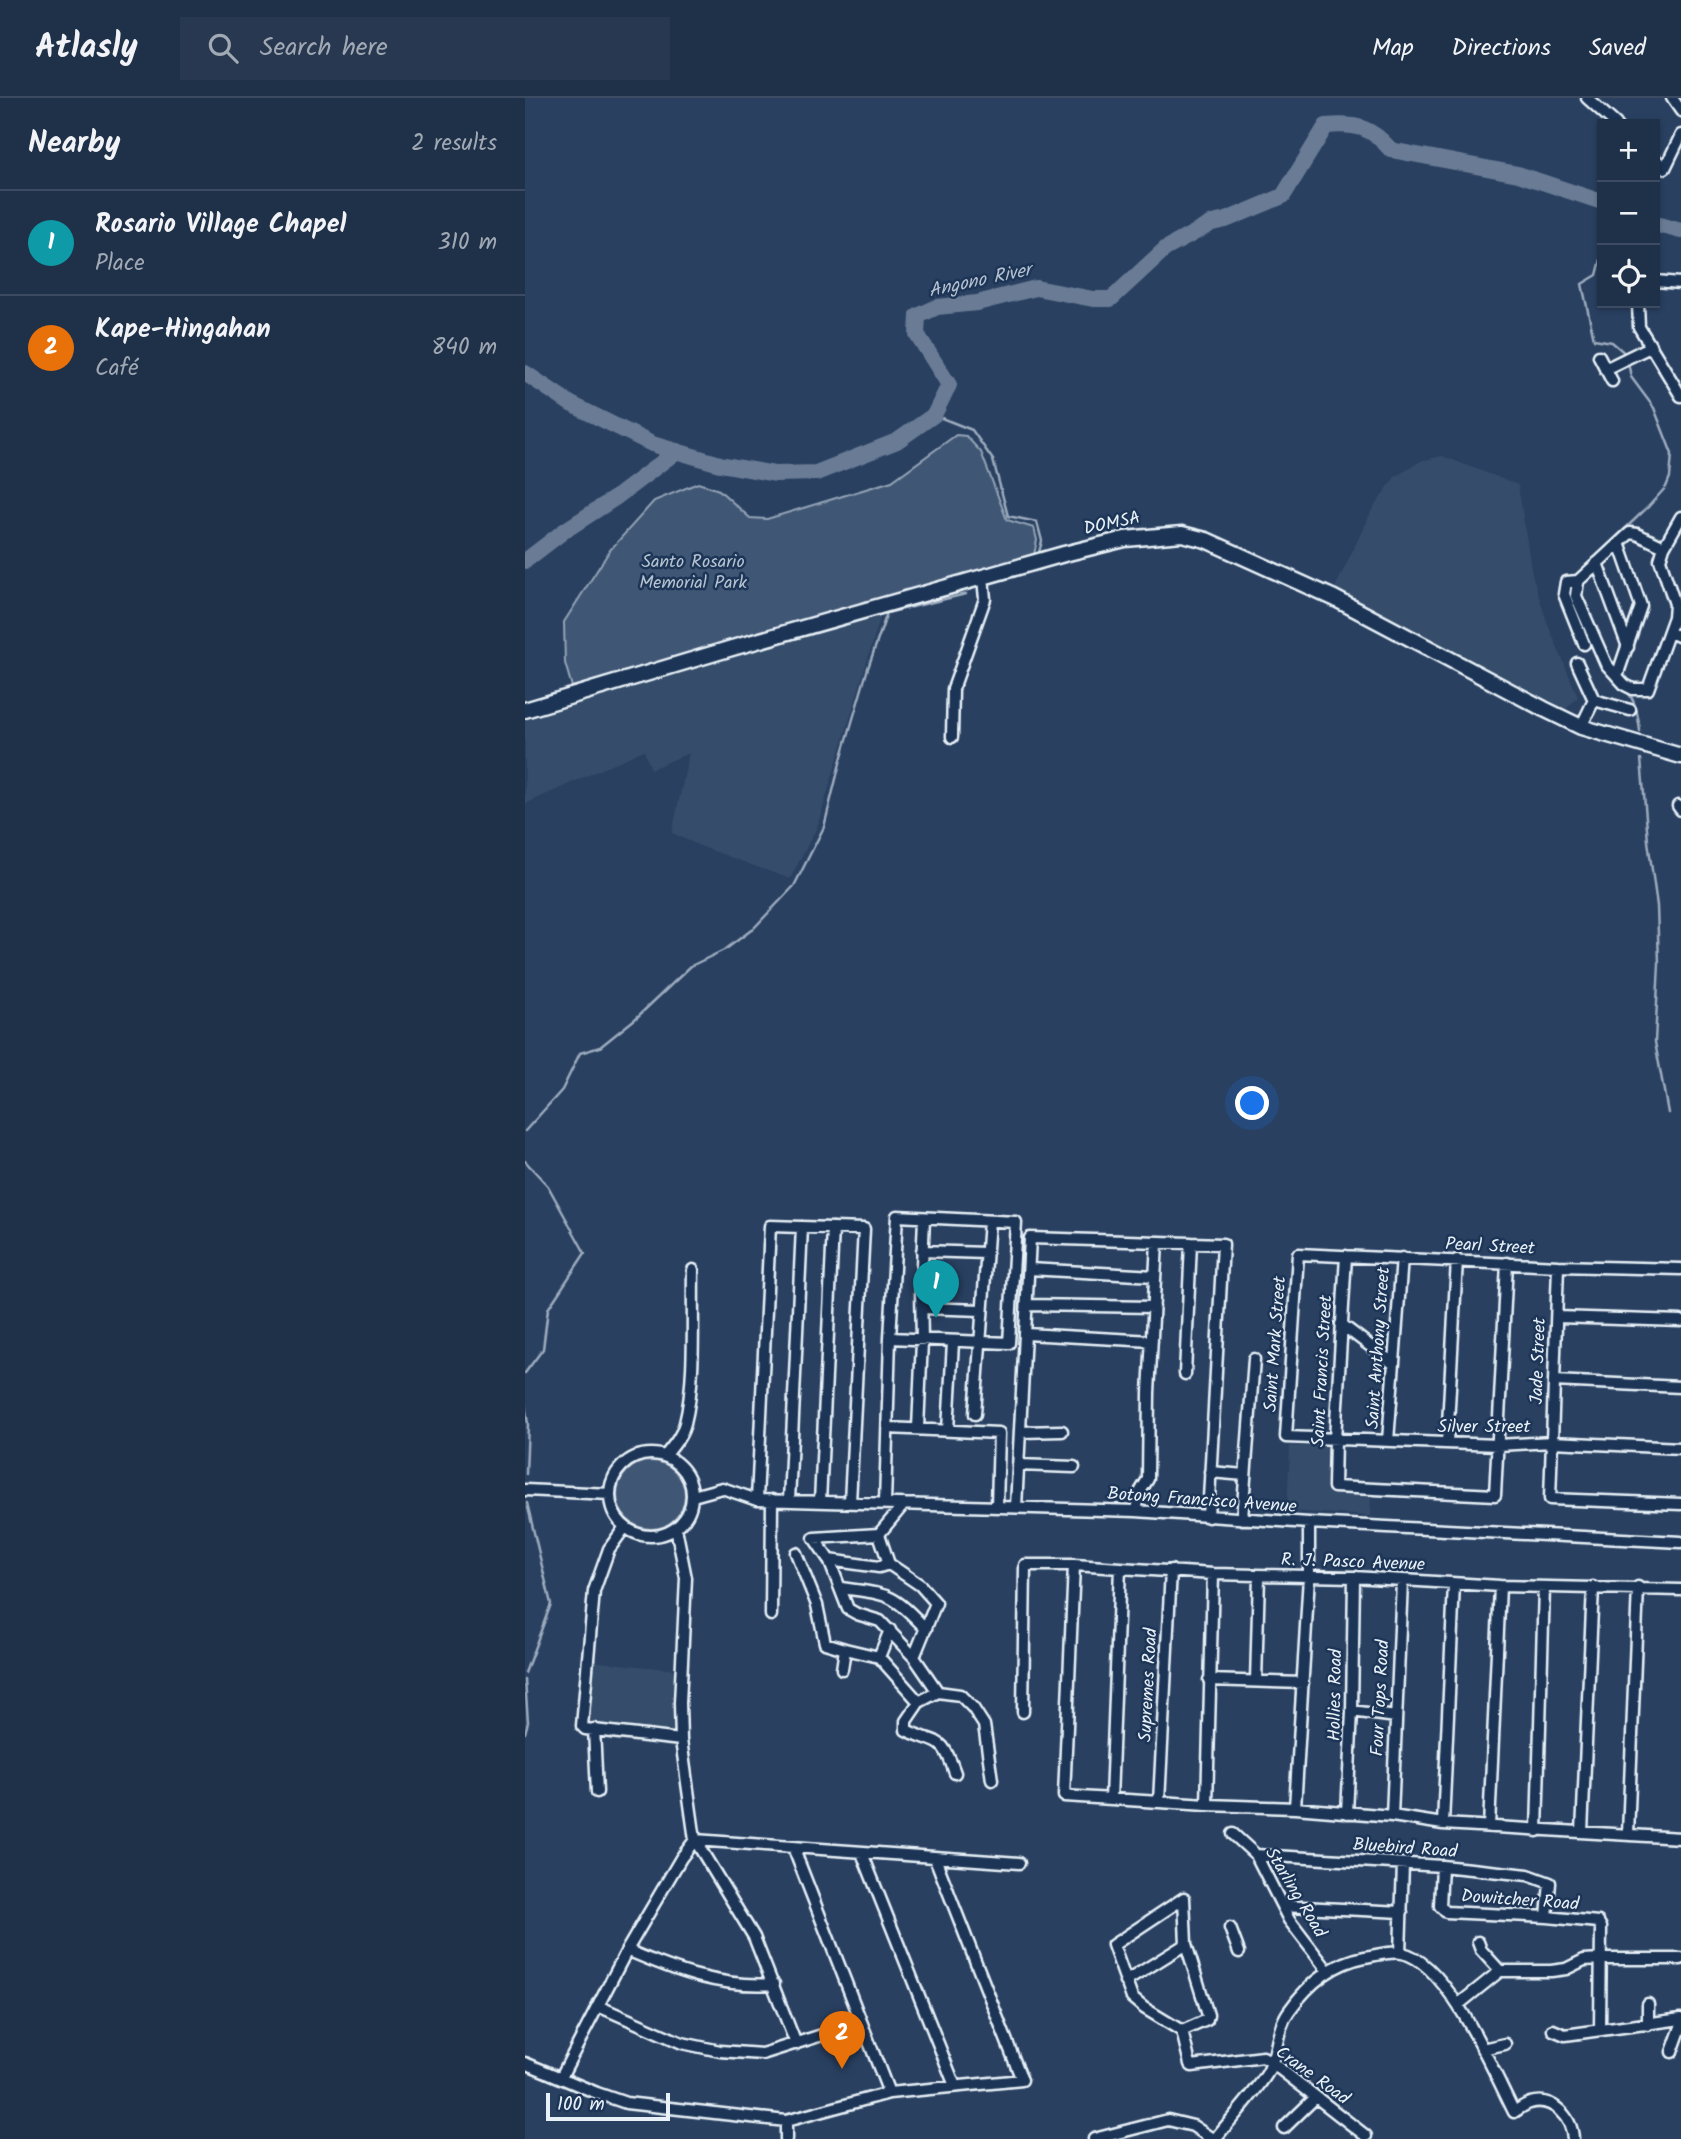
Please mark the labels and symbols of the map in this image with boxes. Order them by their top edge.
water label: Angono River [926,255,1038,306]
street label: DOMSA [1081,504,1143,544]
park label: Santo Rosario Memorial Park [639,548,747,598]
your location [1235,1086,1269,1120]
street label: Pearl Street [1445,1230,1536,1264]
pin: 1 [913,1260,959,1318]
street label: Saint Anthony Street [1359,1265,1399,1430]
street label: Saint Mark Street [1257,1274,1295,1413]
street label: Saint Francis Street [1305,1293,1342,1448]
street label: Jade Street [1523,1316,1555,1405]
street label: Silver Street [1438,1413,1531,1442]
street label: Botong Francisco Avenue [1106,1480,1298,1522]
street label: R. J. Pasco Avenue [1280,1546,1426,1580]
street label: Supremes Road [1132,1626,1167,1743]
street label: Four Tops Road [1363,1638,1399,1757]
street label: Hollies Road [1321,1648,1351,1741]
street label: Bluebird Road [1352,1831,1459,1867]
street label: Starling Road [1257,1842,1334,1945]
street label: Dowitcher Road [1460,1882,1581,1920]
pin: 2 [819,2011,865,2069]
street label: Crane Road [1269,2039,1356,2114]
scale bar [546,2090,670,2122]

